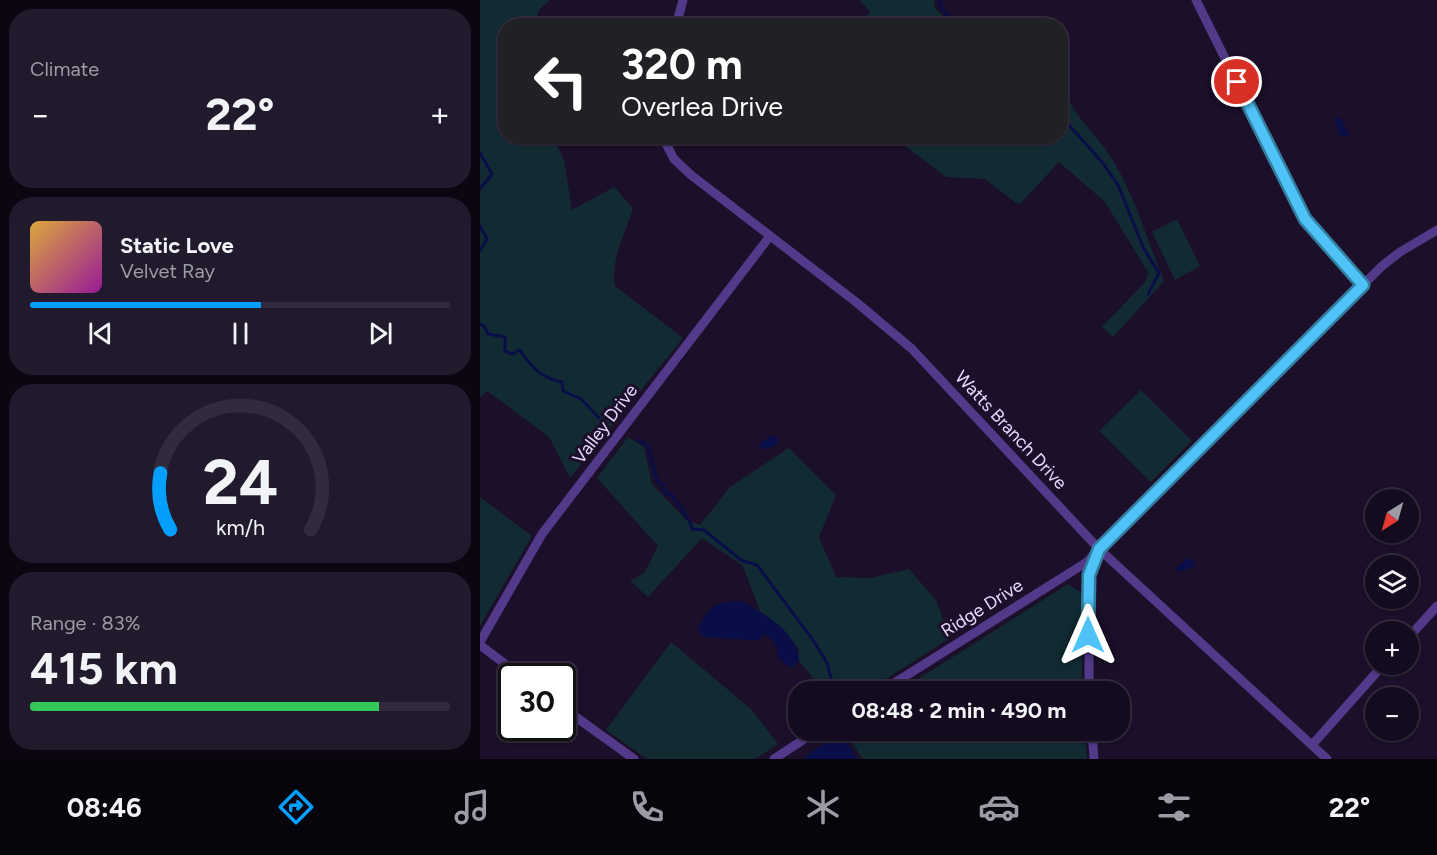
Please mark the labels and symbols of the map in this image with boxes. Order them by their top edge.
pin [1211,56,1262,107]
street label: Watts Branch Drive [950,366,1072,494]
street label: Valley Drive [568,380,642,468]
north arrow [1365,489,1419,543]
street label: Ridge Drive [937,574,1027,642]
position arrow [1056,603,1120,667]
speed limit sign: 30 [498,663,576,741]

